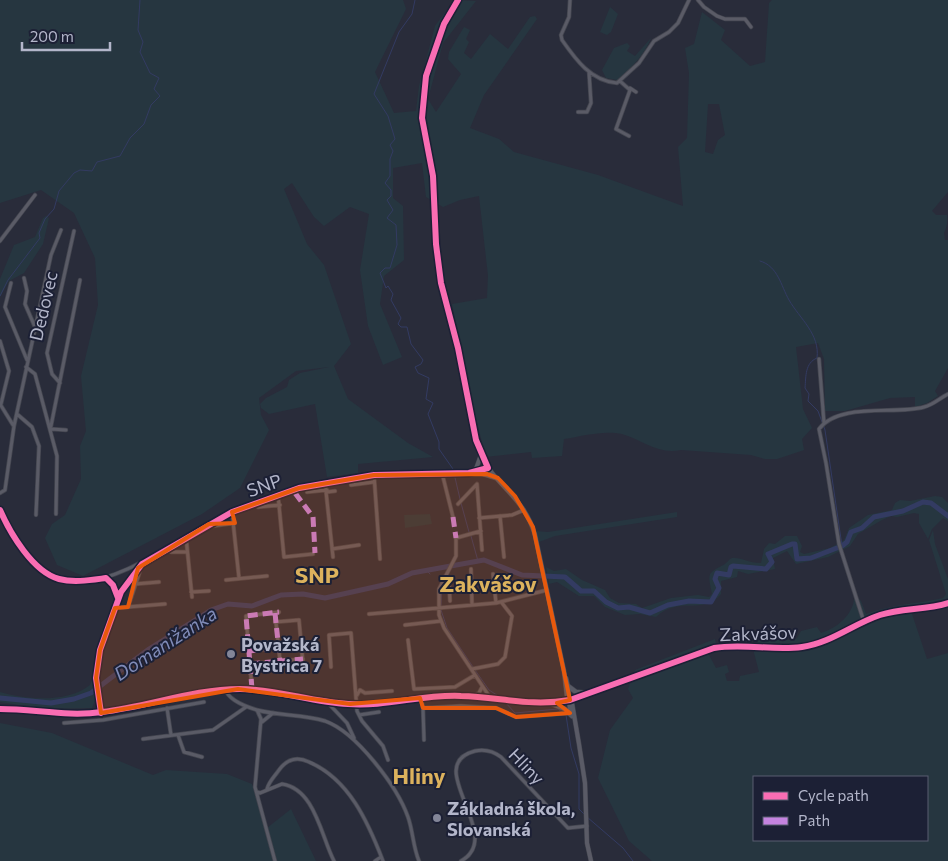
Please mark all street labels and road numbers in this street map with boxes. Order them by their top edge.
street label: Dedovec [24,269,62,343]
street label: SNP [244,469,284,501]
street label: Zakvášov [719,621,797,645]
street label: Hliny [504,743,550,789]

